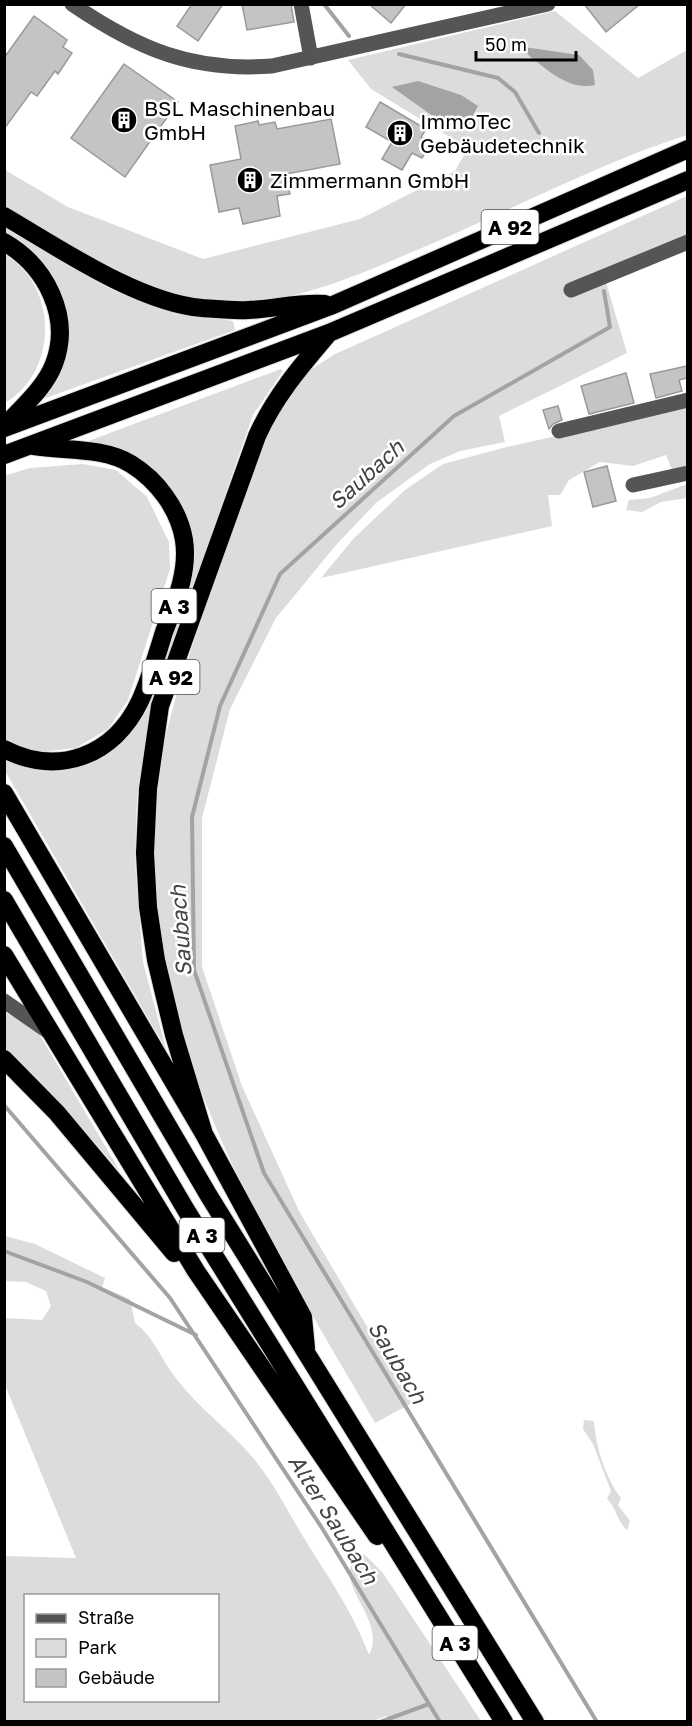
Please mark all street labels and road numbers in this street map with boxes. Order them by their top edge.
road number: A 92 [482,210,538,244]
road number: A 3 [152,589,196,623]
road number: A 92 [142,660,200,694]
road number: A 3 [180,1218,224,1252]
road number: A 3 [432,1626,478,1660]

